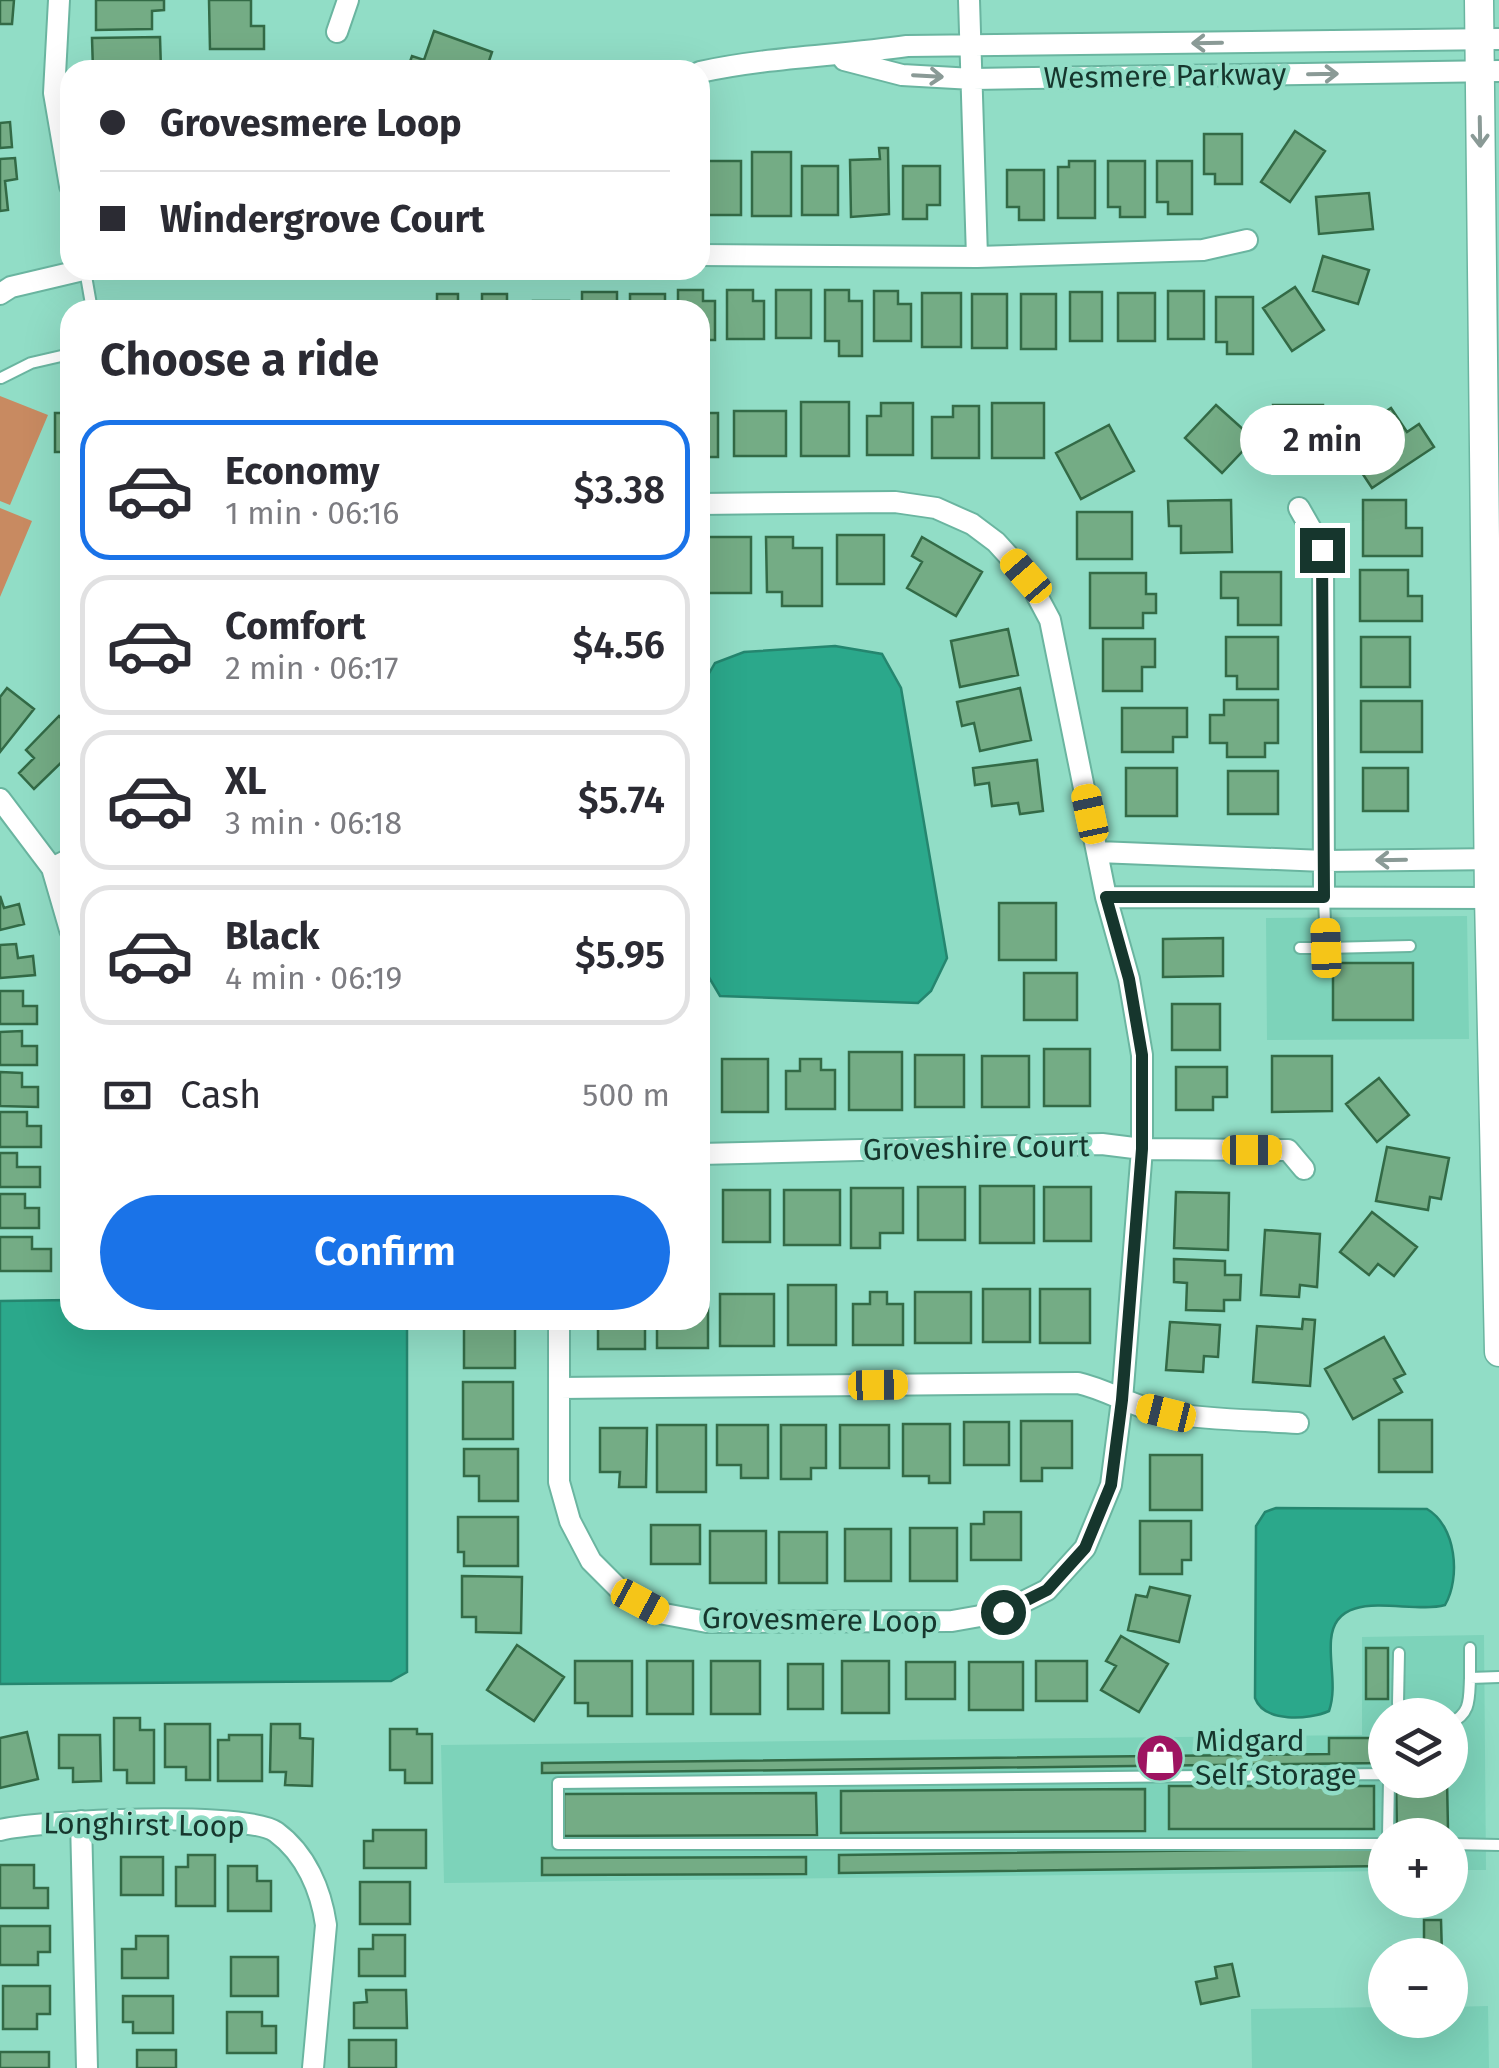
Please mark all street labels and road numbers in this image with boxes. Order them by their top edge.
street label: Wesmere Parkway [1043,56,1287,96]
street label: Groveshire Court [862,1128,1090,1168]
street label: Grovesmere Loop [702,1600,938,1640]
street label: Longhirst Loop [43,1805,245,1845]

